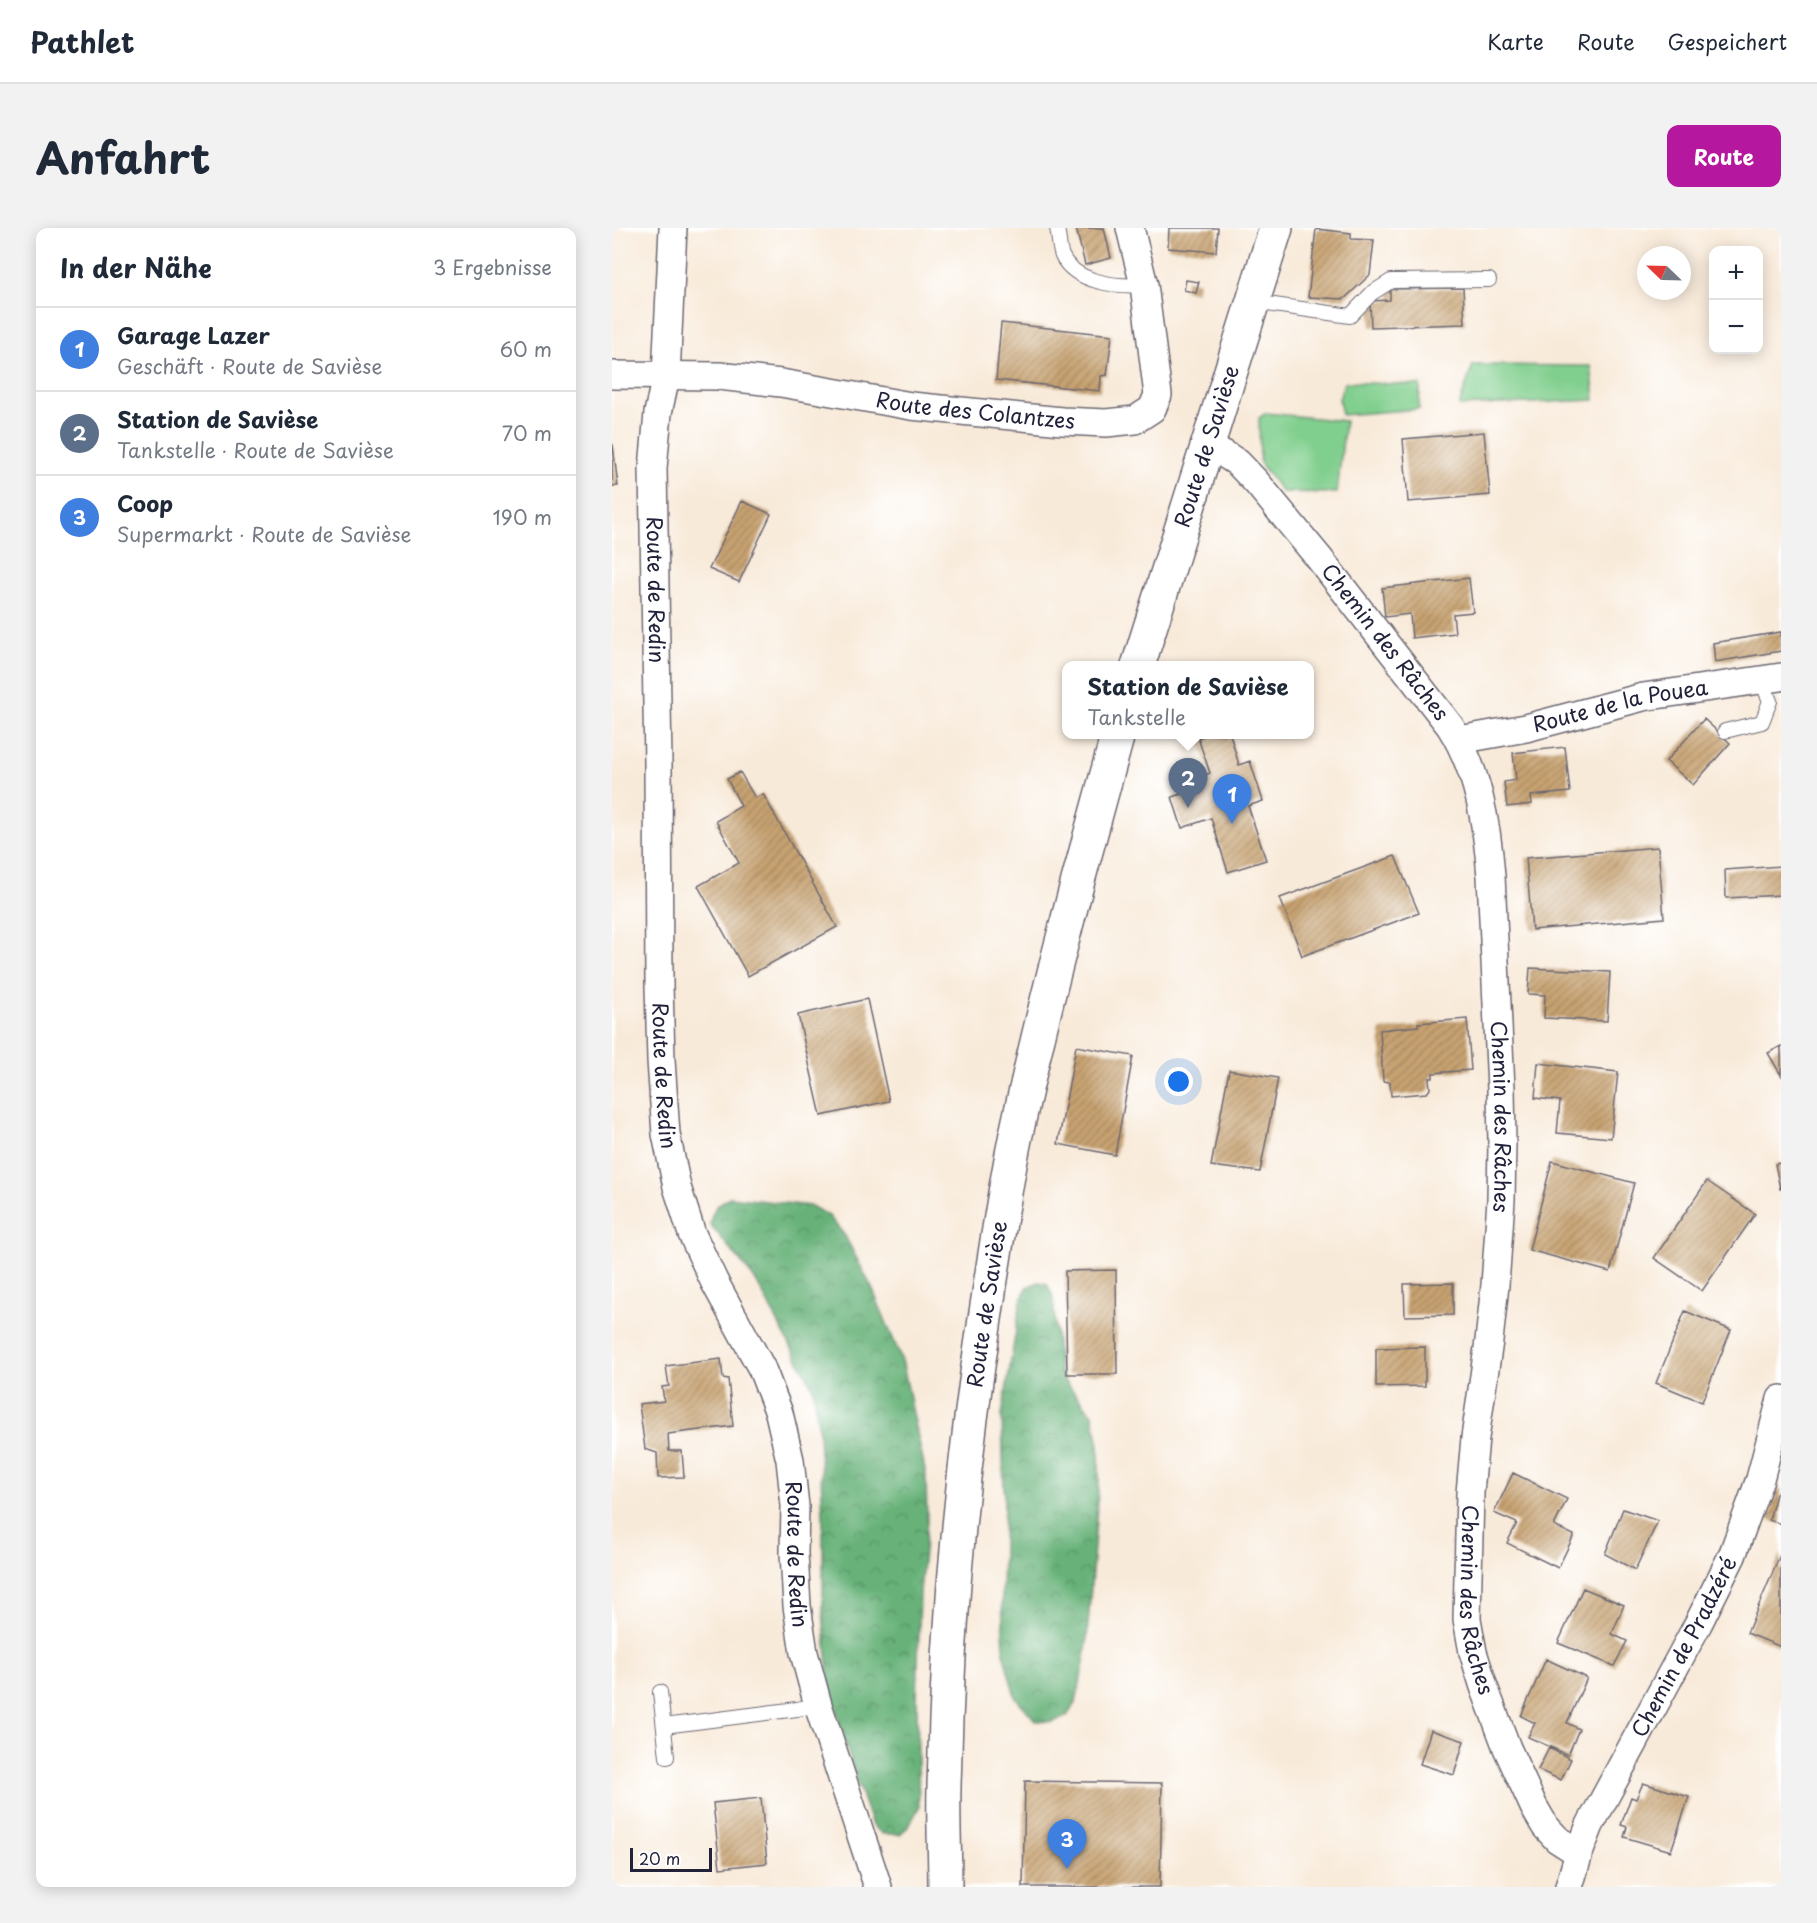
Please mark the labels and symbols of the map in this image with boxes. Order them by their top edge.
north arrow [1637,246,1691,300]
street label: Route de Savièse [1165,361,1246,531]
street label: Route des Colantzes [874,382,1076,436]
street label: Route de Redin [640,516,674,663]
street label: Chemin des Râches [1315,556,1458,727]
street label: Route de la Pouea [1529,670,1710,740]
pin: 2 [1168,758,1208,808]
pin: 1 [1212,774,1252,824]
street label: Route de Redin [645,1002,687,1151]
street label: Chemin des Râches [1484,1020,1520,1214]
your location [1164,1067,1193,1096]
street label: Route de Savièse [957,1218,1014,1390]
street label: Route de Redin [778,1479,818,1629]
street label: Chemin des Râches [1453,1505,1504,1699]
street label: Chemin de Pradzéré [1622,1550,1743,1742]
pin: 3 [1048,1820,1086,1869]
scale bar [630,1845,712,1872]

